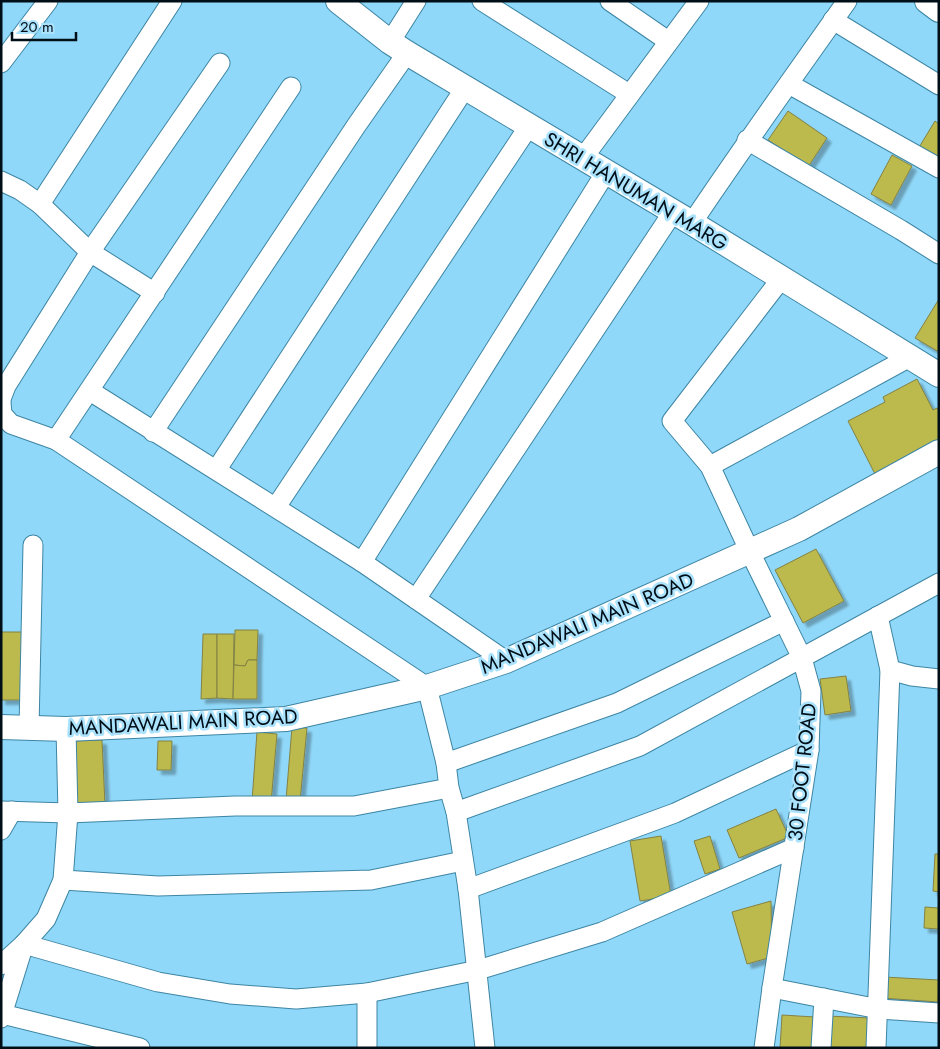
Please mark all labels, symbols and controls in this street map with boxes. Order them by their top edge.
scale bar [12,10,76,42]
text: 20 m [20,16,54,38]
street label: SHRI HANUMAN MARG [538,125,733,258]
street label: MANDAWALI MAIN ROAD [476,565,698,682]
street label: MANDAWALI MAIN ROAD [68,702,298,743]
street label: 30 FOOT ROAD [781,702,824,842]

